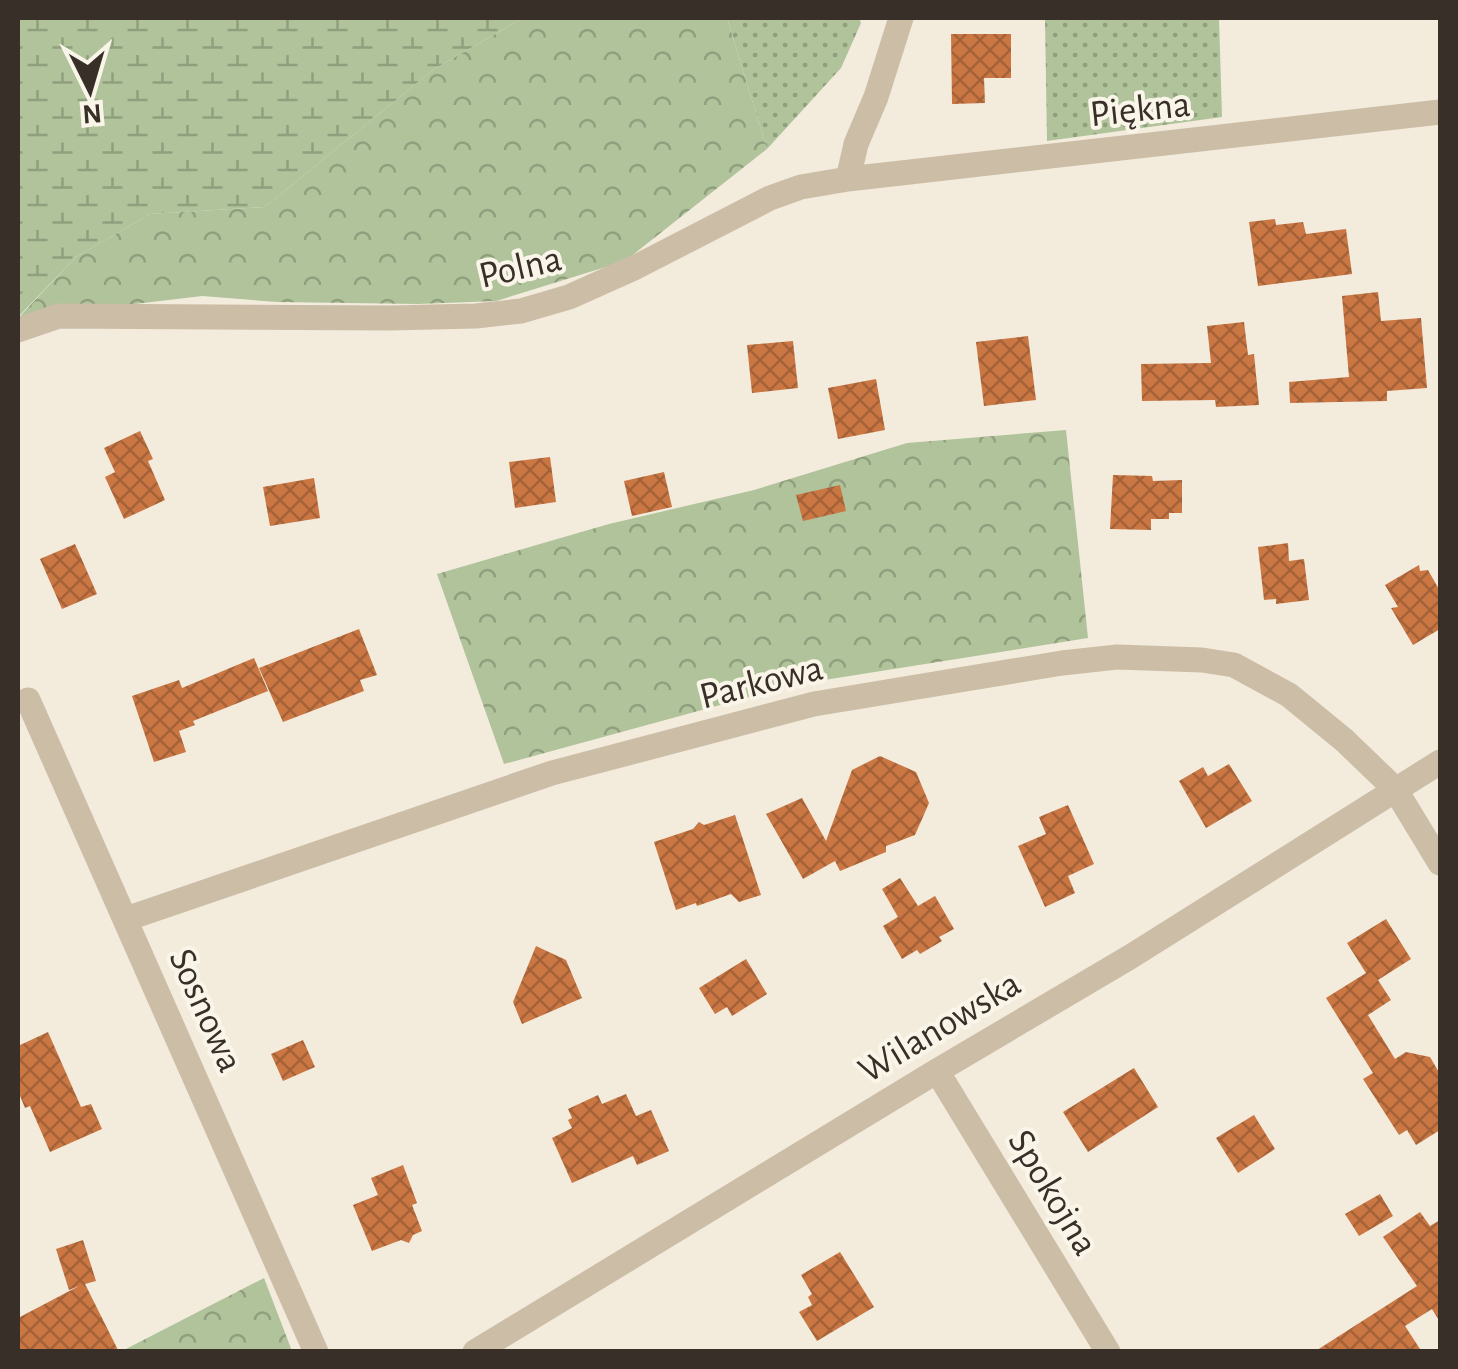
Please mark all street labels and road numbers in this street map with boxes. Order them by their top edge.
street label: Piękna [1088,86,1192,134]
street label: Polna [476,240,565,296]
street label: Parkowa [696,649,827,717]
street label: Sosnowa [161,944,249,1078]
street label: Wilanowska [853,965,1027,1091]
street label: Spokojna [1000,1124,1104,1262]

